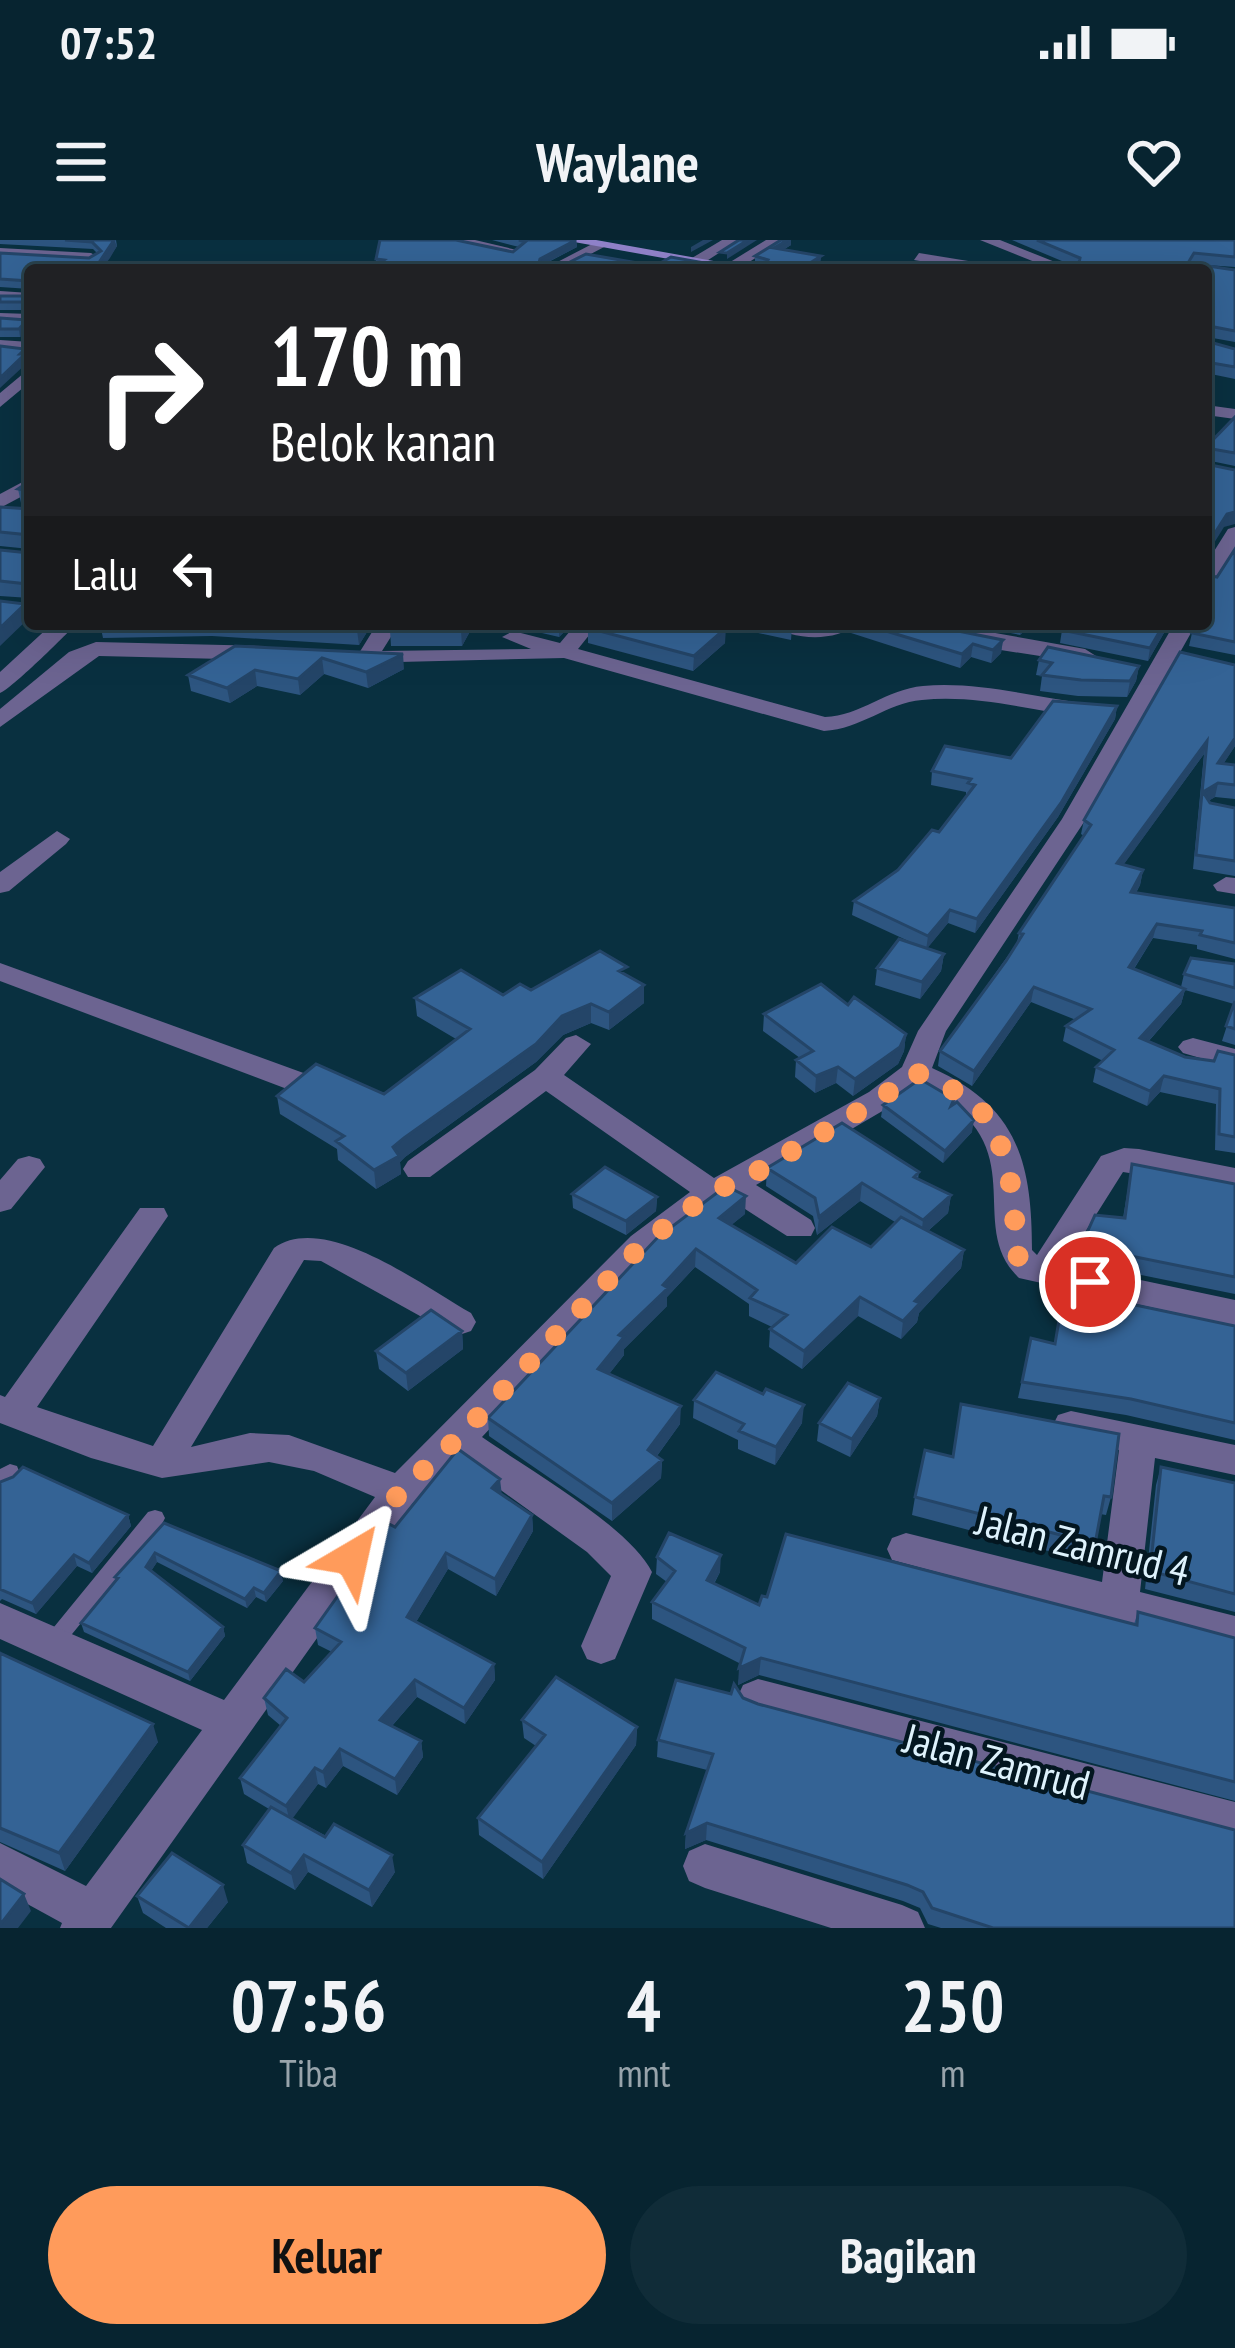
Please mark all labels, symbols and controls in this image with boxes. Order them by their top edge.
text: 07:52 [60,13,157,71]
text: Waylane [536,127,699,197]
icon: menu [48,129,114,195]
icon: heart [1121,129,1187,195]
text: 170 m [270,300,463,409]
icon: right [72,312,228,468]
text: Belok kanan [270,406,496,476]
icon: left [162,540,228,606]
text: Lalu [72,544,138,602]
pin [1039,1231,1141,1333]
icon: arrive [1057,1249,1123,1315]
street label: Jalan Zamrud 4 [969,1491,1195,1598]
position arrow [289,1495,415,1621]
street label: Jalan Zamrud [896,1709,1096,1812]
text: 07:56 [231,1958,386,2051]
text: 4 [627,1958,661,2051]
text: 250 [901,1958,1004,2051]
text: Tiba [279,2047,338,2098]
text: mnt [617,2047,670,2098]
text: m [940,2047,965,2098]
button: Keluar [48,2186,606,2324]
button: Bagikan [630,2186,1187,2324]

